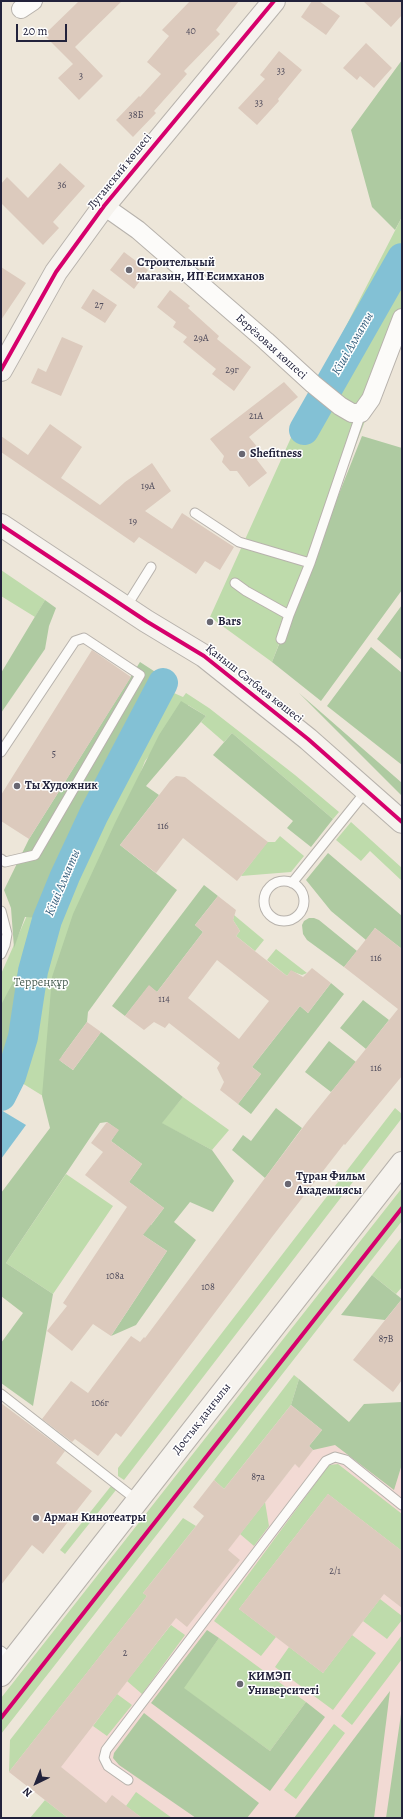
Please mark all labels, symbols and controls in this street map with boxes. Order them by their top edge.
scale bar [18,16,69,42]
text: 20 m [23,23,47,39]
house number: 40 [186,26,196,38]
house number: 33 [277,66,285,78]
house number: 3 [79,71,83,83]
house number: 33 [255,98,263,110]
house number: 38Б [129,110,143,122]
street label: Луганский көшесі [85,131,155,213]
house number: 36 [58,180,66,192]
place label: Строительный магазин, ИП Есимханов [137,256,264,284]
marker: Строительный магазин, ИП Есимханов [124,265,134,275]
house number: 27 [95,300,103,312]
water label: Кіші Алматы [329,310,377,378]
street label: Берёзовая көшесі [232,311,310,383]
house number: 29А [193,333,209,345]
house number: 29г [225,365,239,377]
house number: 21А [249,411,263,423]
place label: Shefitness [250,447,302,461]
marker: Shefitness [237,449,247,459]
house number: 19А [141,481,155,493]
house number: 19 [129,516,137,528]
place label: Bars [218,615,241,629]
marker: Bars [205,617,215,627]
street label: Қаныш Сәтбаев көшесі [202,641,306,727]
house number: 5 [52,749,56,761]
place label: Ты Художник [25,779,98,793]
marker: Ты Художник [12,781,22,791]
house number: 116 [157,821,169,833]
water label: Кіші Алматы [42,848,84,918]
house number: 116 [370,953,382,965]
park label: Терреңқұр [14,976,68,990]
house number: 114 [158,994,170,1006]
house number: 116 [370,1063,382,1075]
place label: Тұран Фильм Академиясы [296,1170,365,1198]
marker: Тұран Фильм Академиясы [283,1179,293,1189]
house number: 108а [106,1271,124,1283]
house number: 108 [201,1282,215,1294]
house number: 87В [378,1334,394,1346]
street label: Достық даңғылы [170,1380,234,1458]
house number: 106г [91,1398,109,1410]
house number: 87а [251,1472,265,1484]
place label: Арман Кинотеатры [44,1511,146,1525]
marker: Арман Кинотеатры [31,1513,41,1523]
house number: 2/1 [329,1566,341,1578]
house number: 2 [123,1648,127,1660]
place label: КИМЭП Университеті [248,1670,319,1698]
marker: КИМЭП Университеті [235,1679,245,1689]
north arrow [16,1763,56,1803]
text: N [19,1784,36,1800]

